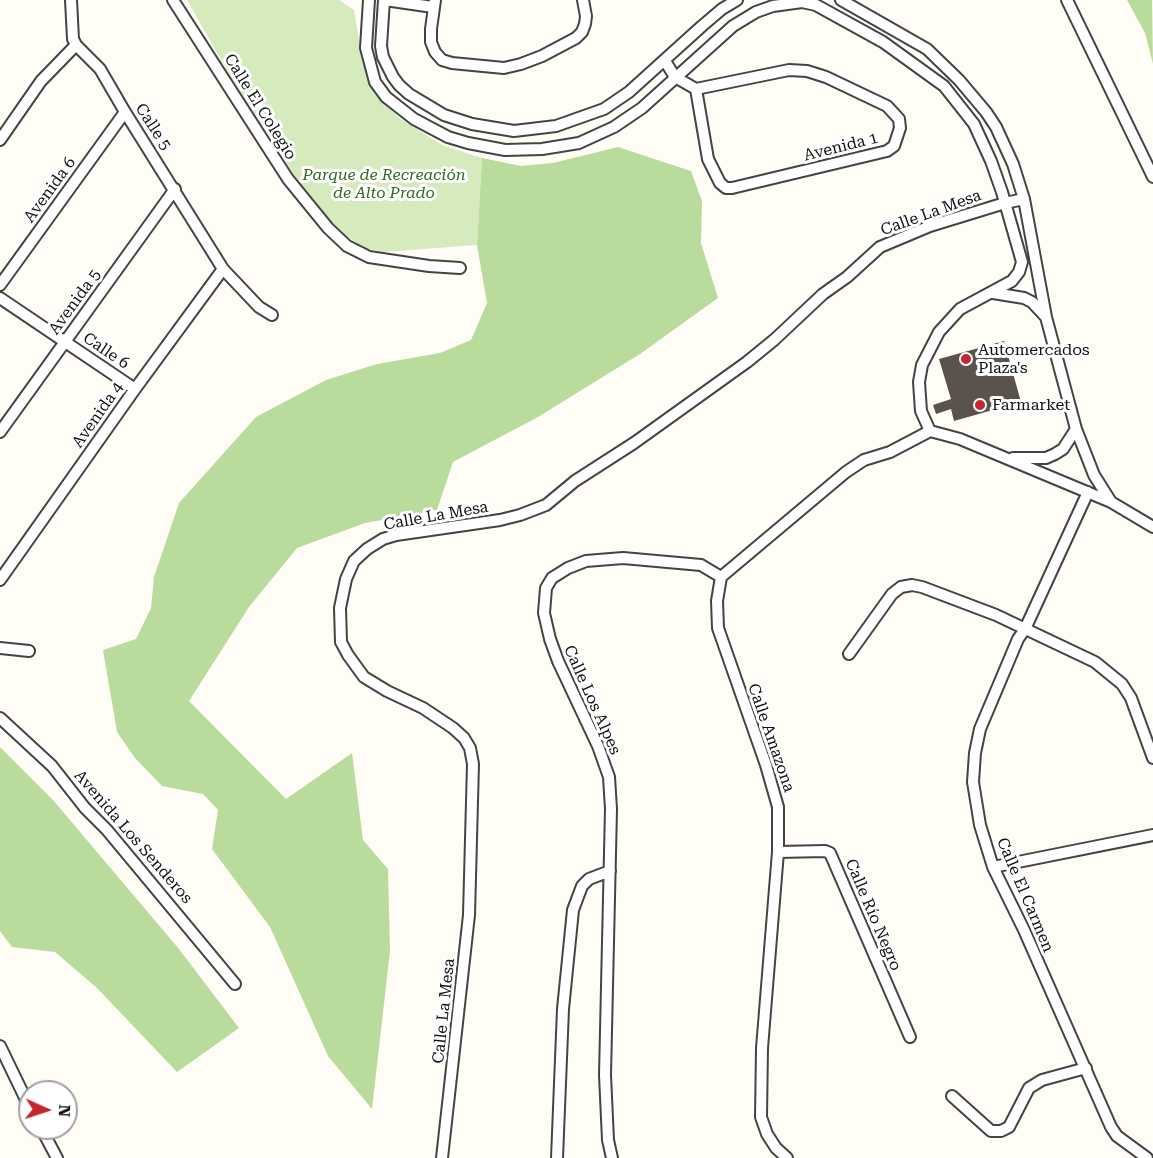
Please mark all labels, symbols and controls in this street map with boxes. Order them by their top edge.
street label: Calle El Colegio [220,51,300,163]
street label: Calle 5 [131,100,175,154]
street label: Avenida 1 [802,129,880,165]
street label: Avenida 6 [20,154,80,226]
park label: Parque de Recreación de Alto Prado [302,165,466,203]
street label: Calle La Mesa [878,186,984,240]
street label: Avenida 5 [45,266,105,338]
street label: Calle 6 [79,329,133,373]
place label: Automercados Plaza's [978,340,1090,378]
marker: Automercados Plaza's [959,352,973,366]
street label: Avenida 4 [68,378,128,452]
place label: Farmarket [992,395,1070,415]
marker: Farmarket [973,398,987,412]
street label: Calle La Mesa [382,497,490,535]
street label: Calle Los Alpes [559,642,625,758]
street label: Calle Amazona [743,681,799,795]
street label: Avenida Los Senderos [70,766,196,908]
street label: Calle El Carmen [992,835,1058,955]
street label: Calle Río Negro [841,856,905,974]
street label: Calle La Mesa [429,957,459,1065]
north arrow [18,1080,78,1140]
text: N [55,1104,74,1118]

